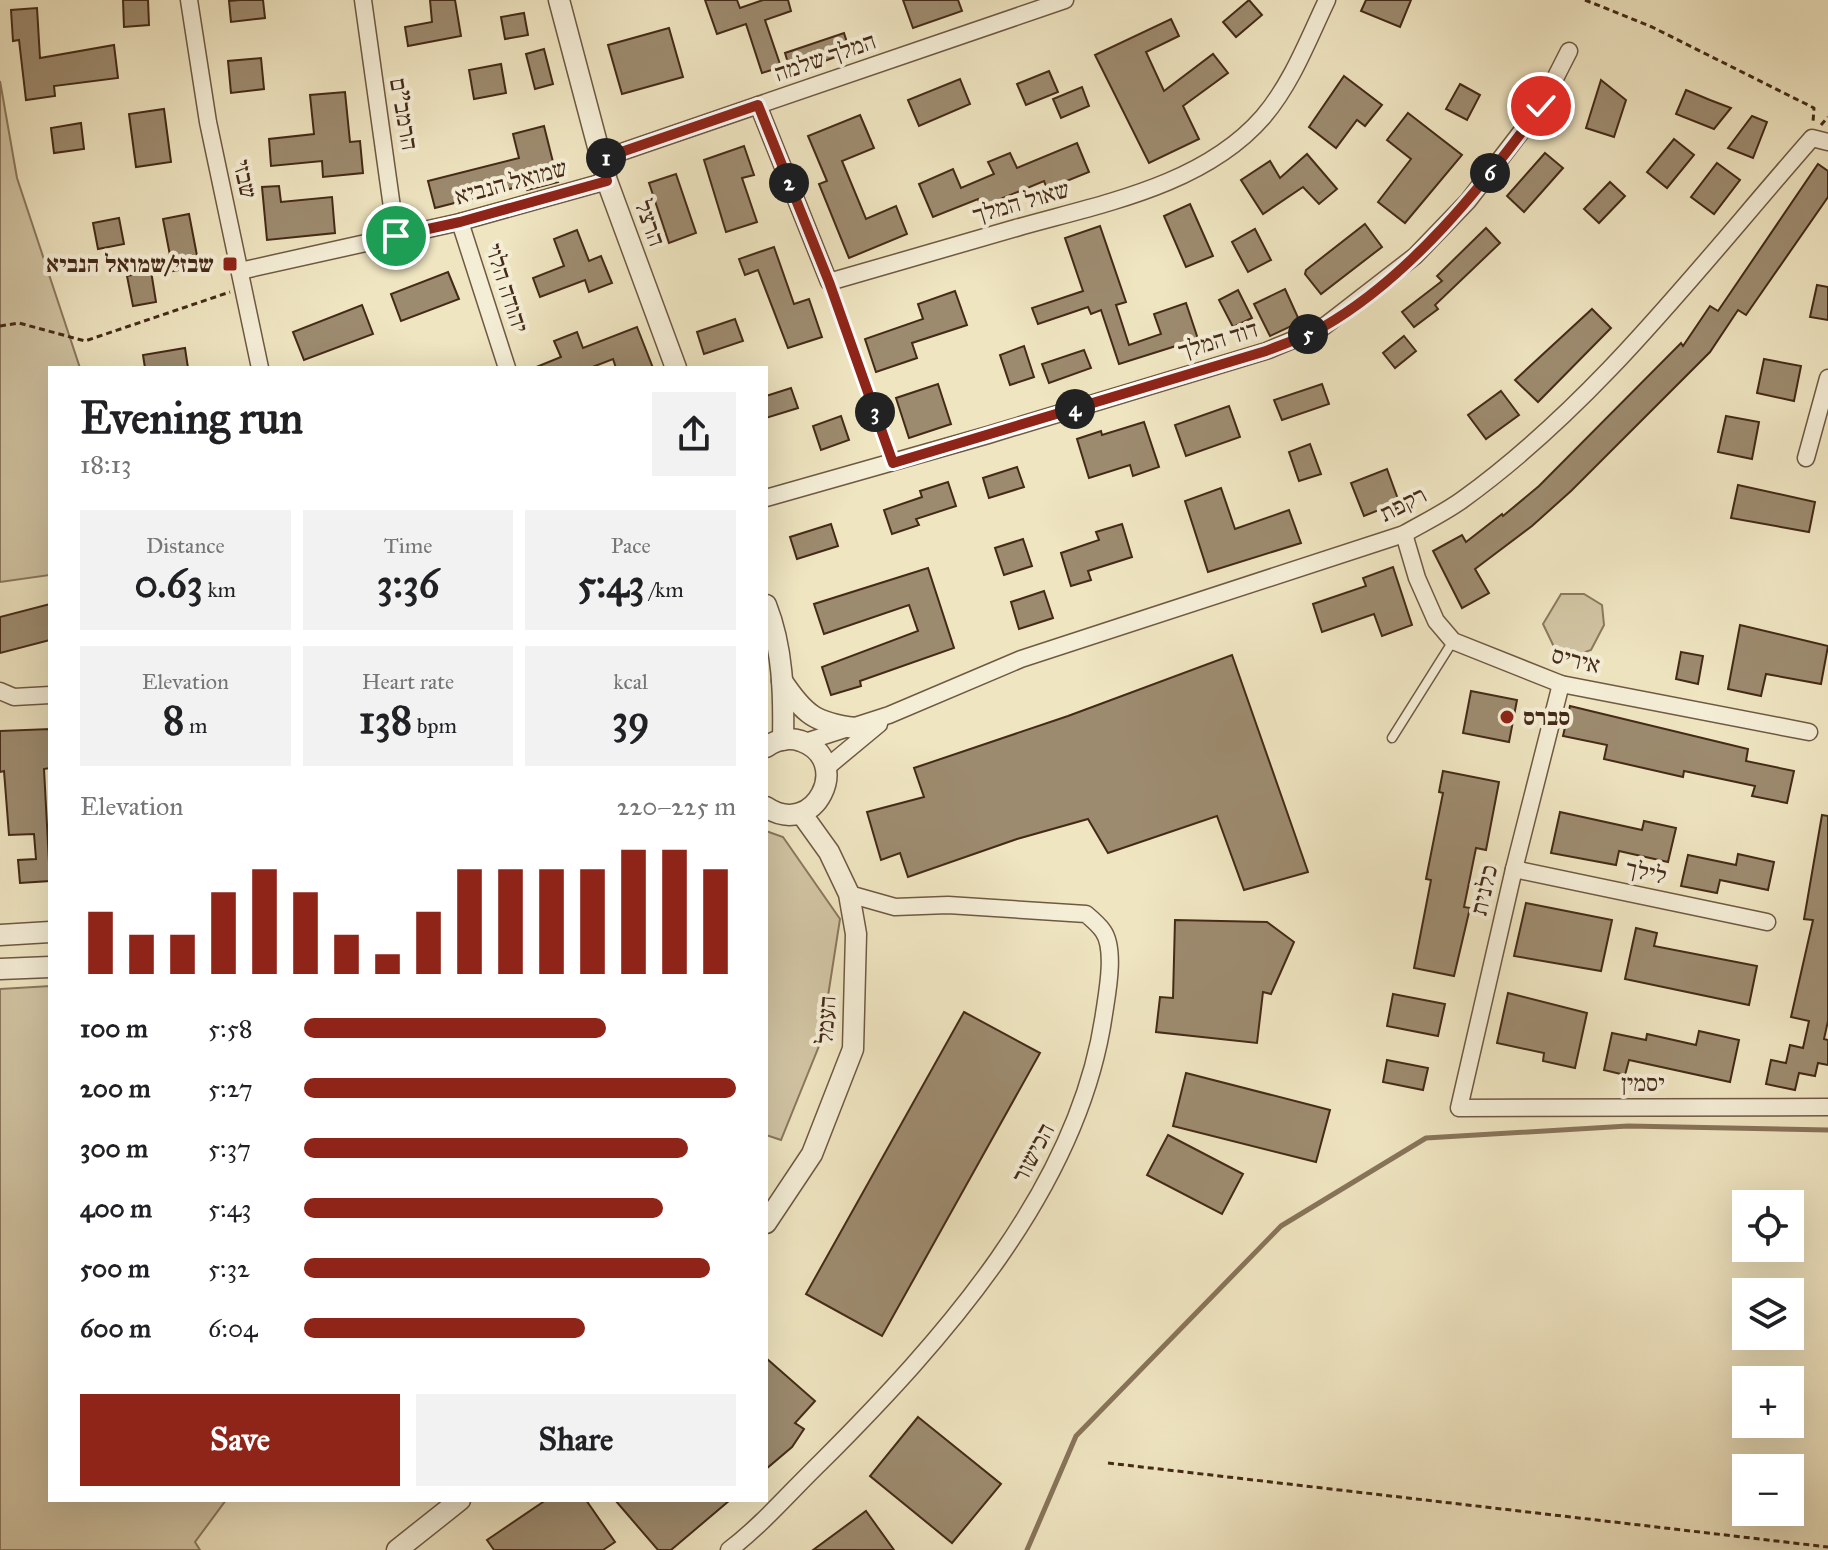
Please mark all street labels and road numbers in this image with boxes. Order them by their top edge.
street label: המלך שלמה [770,26,880,88]
street label: הרמב"ם [383,76,425,152]
street label: שמואל הנביא [451,153,571,211]
street label: שבזי [226,157,264,201]
street label: שאול המלך [969,174,1073,230]
street label: הרצל [628,196,672,250]
street label: יהודה הלוי [479,240,535,336]
street label: דוד המלך [1174,314,1262,366]
street label: רקפת [1374,479,1432,529]
street label: איריס [1549,640,1603,680]
street label: לילך [1623,853,1669,891]
street label: כלנית [1464,862,1504,918]
street label: העמל [809,995,843,1045]
street label: יסמין [1621,1068,1665,1098]
street label: הכישור [1005,1118,1061,1188]

